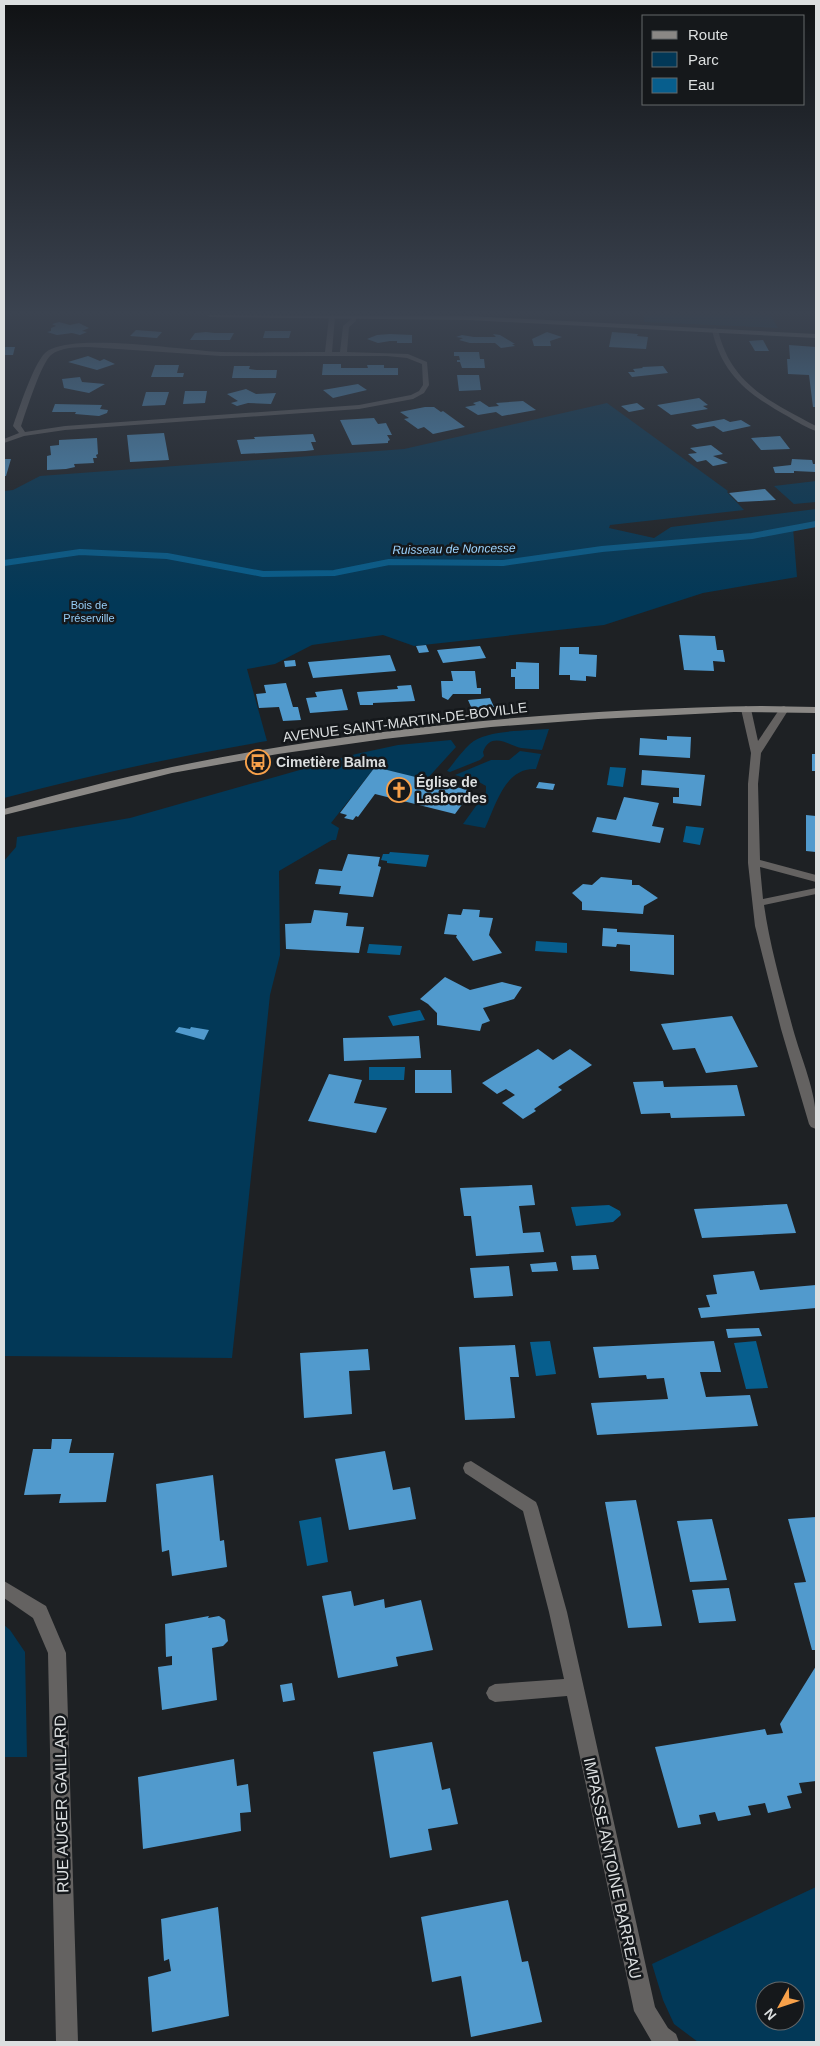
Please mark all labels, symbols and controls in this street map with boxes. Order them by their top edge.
legend [642,15,805,105]
text: Route [688,26,728,43]
text: Parc [688,51,719,68]
text: Eau [688,76,715,93]
water label: Ruisseau de Noncesse [392,541,516,557]
park label: Bois de Préserville [63,599,115,624]
street label: AVENUE SAINT-MARTIN-DE-BOVILLE [282,699,528,745]
bus stop icon: Cimetière Balma [245,749,271,775]
place label: Cimetière Balma [276,754,386,770]
place label: Église de Lasbordes [416,774,487,806]
church icon: Église de Lasbordes [386,777,412,803]
street label: RUE AUGER GAILLARD [51,1715,72,1893]
street label: IMPASSE ANTOINE BARREAU [581,1756,644,1980]
north arrow [755,1981,805,2031]
text: N [761,2005,779,2023]

